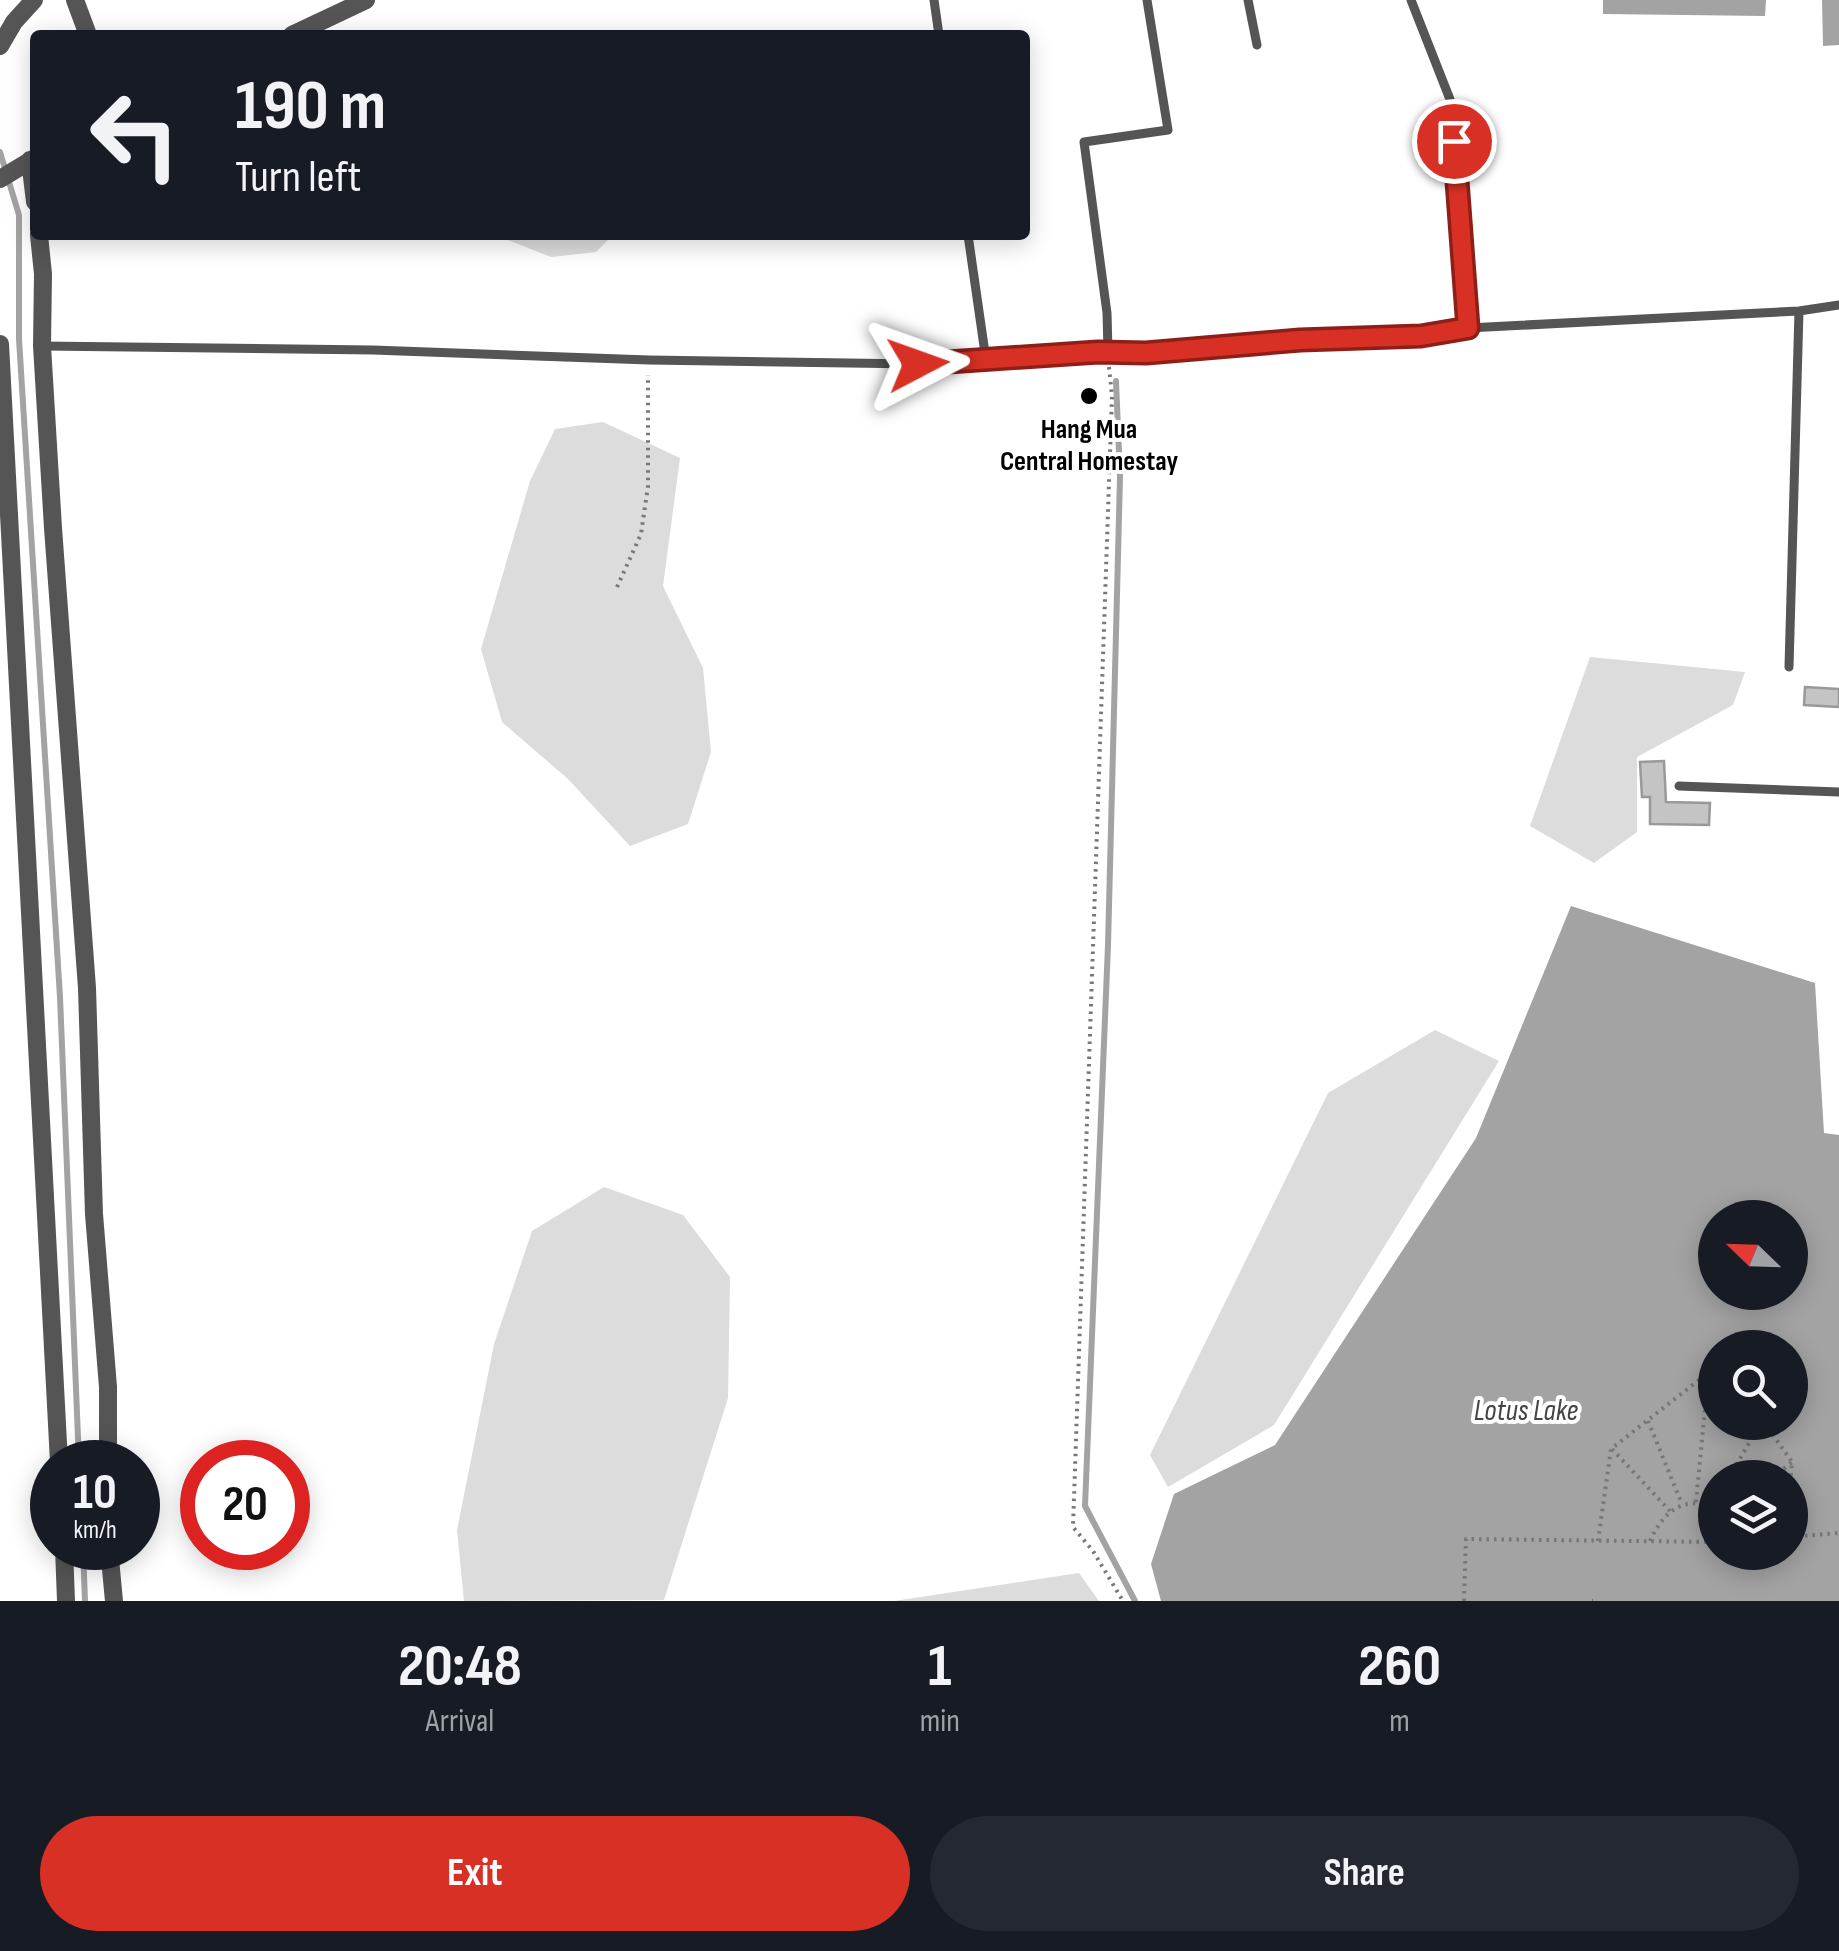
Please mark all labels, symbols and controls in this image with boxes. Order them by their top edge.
text: 190 m [235,65,386,149]
icon: left [70,70,200,200]
pin [1412,99,1497,184]
icon: arrive [1427,114,1482,169]
text: Turn left [235,150,361,205]
position arrow [866,312,970,416]
marker: Hang Mua Central Homestay [1078,385,1100,407]
place label: Hang Mua Central Homestay [1000,413,1178,478]
north arrow [1698,1200,1808,1310]
map controls [1698,1200,1808,1570]
button: search [1698,1330,1808,1440]
water label: Lotus Lake [1474,1393,1578,1429]
speed limit sign: 20 [180,1440,310,1570]
button: layers [1698,1460,1808,1570]
text: 10 [73,1463,117,1523]
text: km/h [73,1515,117,1546]
text: 20:48 [398,1631,522,1703]
text: 1 [928,1631,952,1703]
text: 260 [1358,1631,1441,1703]
text: Arrival [425,1702,494,1741]
text: min [920,1702,960,1741]
text: m [1389,1702,1410,1741]
button: Exit [40,1816,910,1931]
button: Share [930,1816,1799,1931]

